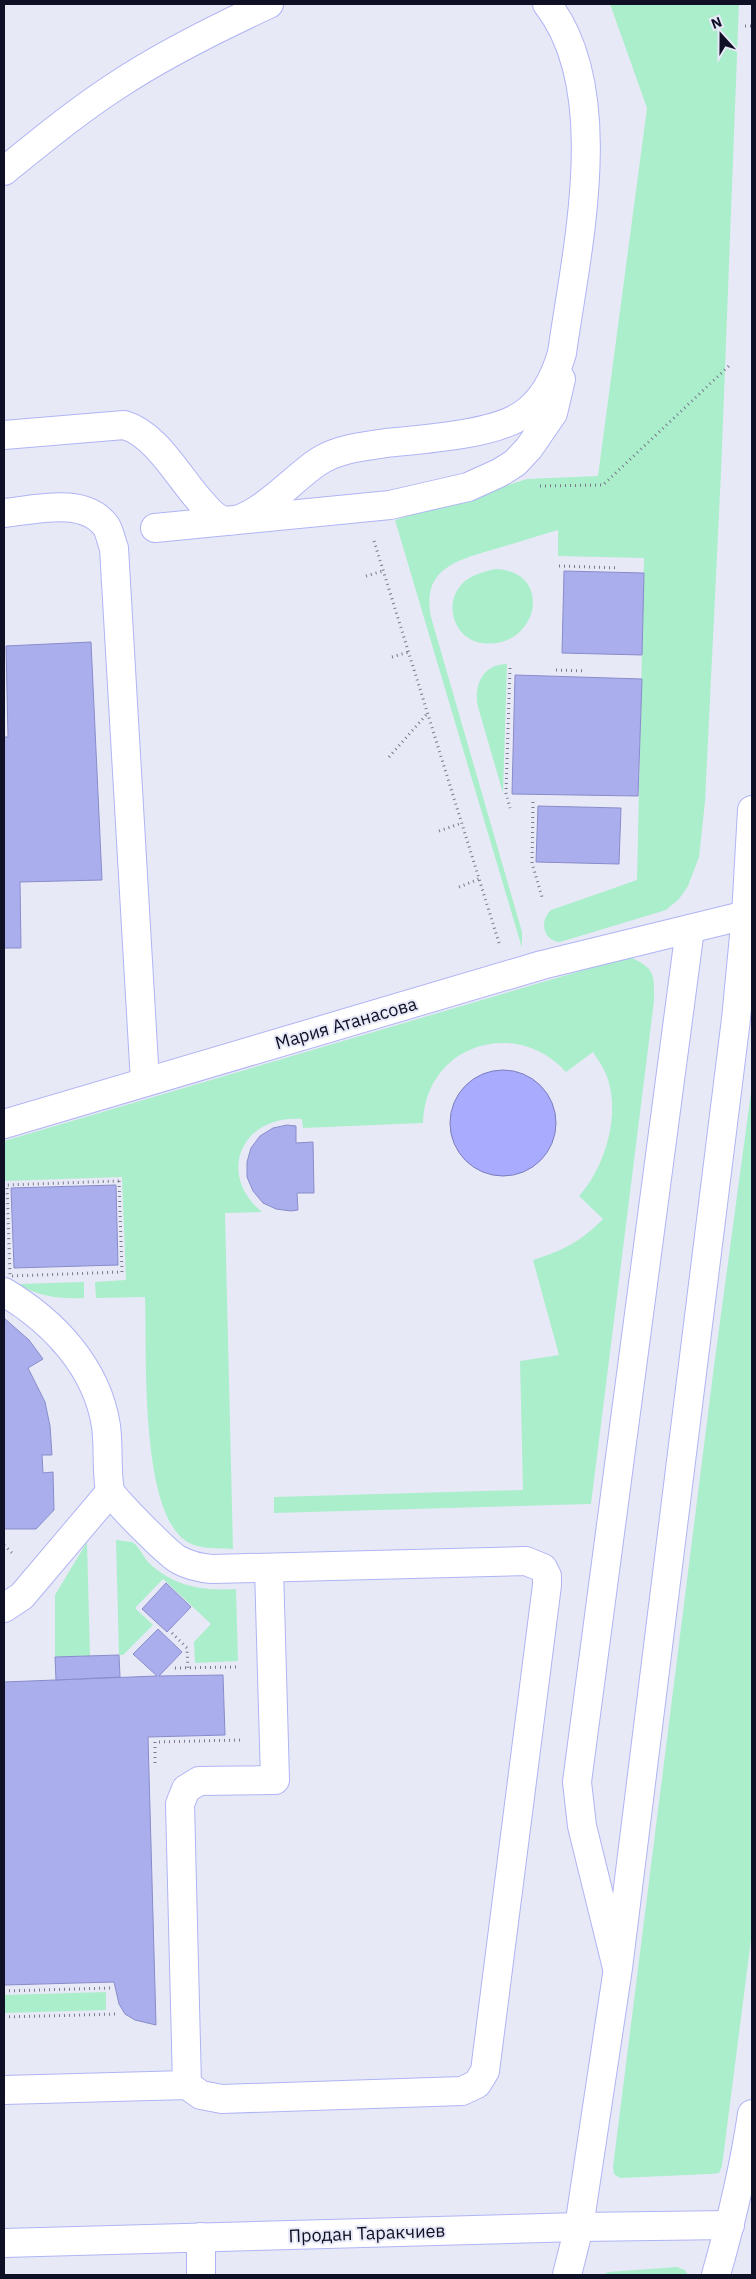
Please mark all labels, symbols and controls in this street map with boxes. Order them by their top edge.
north arrow [696,10,746,60]
text: N [708,13,724,33]
street label: Мария Атанасова [272,992,420,1054]
street label: Продан Таракчиев [288,2219,446,2247]

